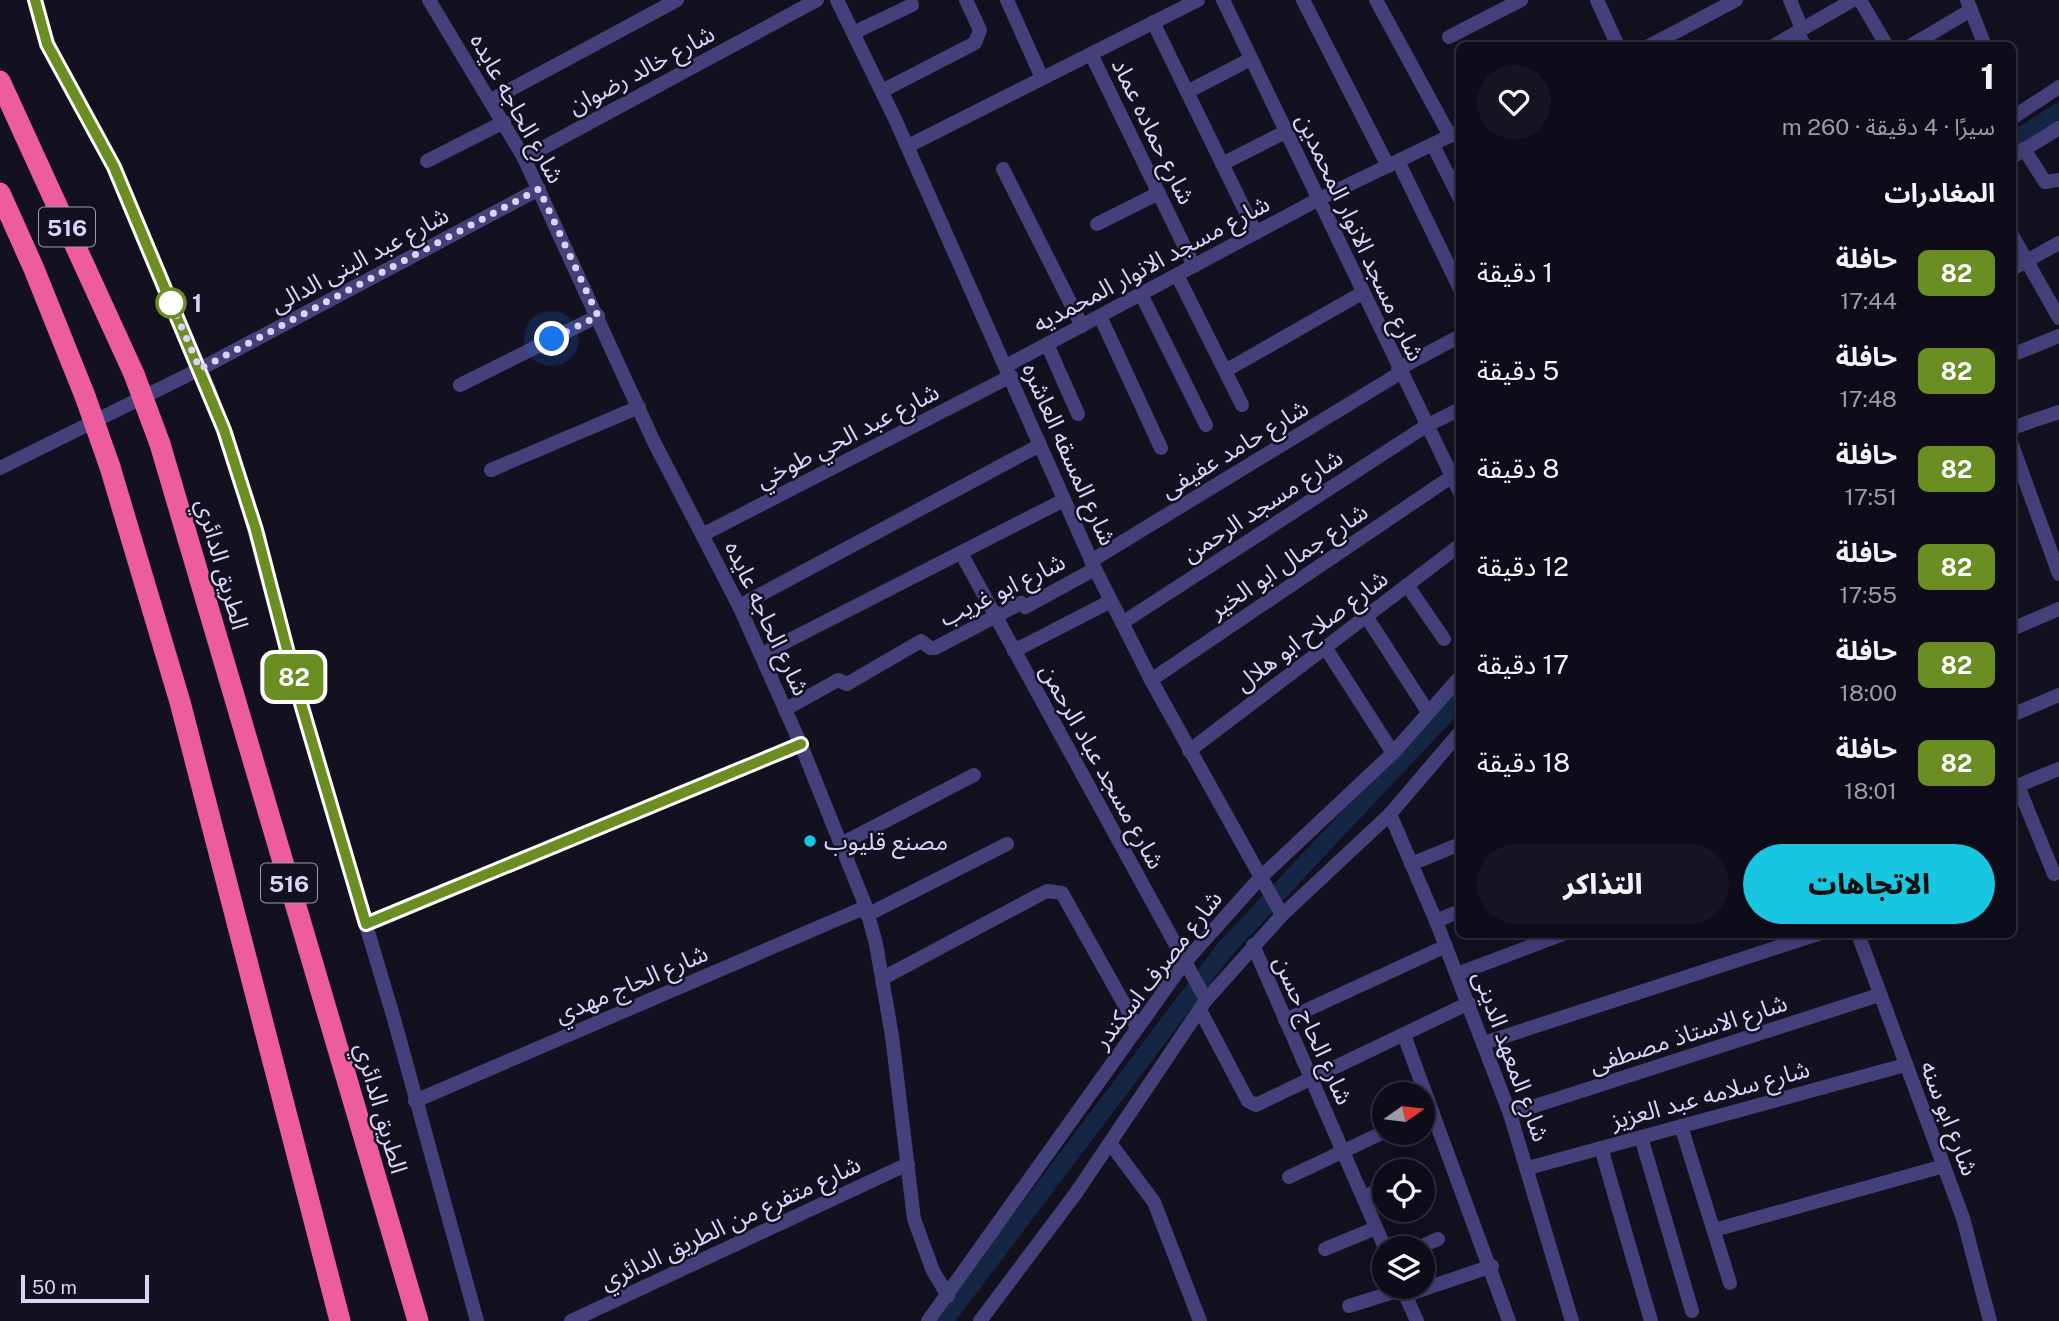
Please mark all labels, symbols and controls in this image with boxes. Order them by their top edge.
street label: شارع خالد رضوان [563,19,721,123]
street label: شارع الحاجه عايده [462,28,571,190]
street label: شارع حماده عماد [1103,53,1201,210]
text: 1 [1981,58,1995,96]
button: heart [1477,65,1551,139]
street label: شارع مسجد الانوار المحمدين [1288,109,1431,367]
text: سيرًا · 4 دقيقة · 260 m [1782,113,1995,140]
text: المغادرات [1884,177,1995,208]
street label: شارع مسجد الانوار المحمديه [1028,189,1276,341]
street label: شارع عبد البنى الدالى [265,200,455,321]
road number: 516 [39,208,95,246]
text: حافلة [1836,243,1897,274]
text: 1 دقيقة [1477,257,1553,288]
text: 82 [1941,259,1972,287]
text: 17:44 [1840,287,1897,314]
marker: 1 [156,288,186,318]
place label: 1 [192,289,202,317]
your location [534,321,569,356]
text: حافلة [1836,341,1897,372]
text: 5 دقيقة [1477,355,1559,386]
text: 82 [1941,357,1972,385]
street label: شارع المسقه العاشره [1014,358,1123,551]
street label: شارع عبد الحي طوخي [751,377,946,498]
text: 17:48 [1839,385,1897,412]
street label: شارع حامد عفيفى [1155,393,1315,507]
text: حافلة [1836,439,1897,470]
street label: شارع مسجد الرحمن [1177,443,1350,571]
text: 8 دقيقة [1477,453,1559,484]
text: 82 [1941,455,1972,483]
text: 17:51 [1845,483,1897,510]
street label: الطريق الدائري [186,495,255,634]
street label: شارع جمال ابو الخير [1203,497,1375,627]
street label: شارع الحاجه عايده [716,536,816,701]
text: حافلة [1836,537,1897,568]
street label: شارع ابو غريب [935,547,1071,635]
text: 12 دقيقة [1477,551,1569,582]
text: 82 [1941,553,1972,581]
street label: شارع صلاح ابو هلال [1229,563,1395,700]
text: 17:55 [1839,581,1897,608]
text: حافلة [1836,635,1897,666]
text: 17 دقيقة [1477,649,1569,680]
text: 82 [1941,651,1972,679]
line badge: 82 [262,654,326,700]
street label: شارع مسجد عباد الرحمن [1031,659,1171,875]
text: 82 [278,663,310,691]
text: 18:00 [1840,679,1897,706]
text: حافلة [1836,733,1897,764]
text: 18 دقيقة [1477,747,1570,778]
text: 82 [1941,749,1972,777]
text: 18:01 [1844,777,1897,804]
place label: مصنع قليوب [824,827,948,859]
marker: مصنع قليوب [802,833,818,849]
button: التذاكر [1477,844,1729,924]
button: الاتجاهات [1743,844,1995,924]
road number: 516 [261,863,317,902]
street label: شارع مصرف اسكندر [1086,884,1231,1057]
street label: شارع الحاج مهدي [550,938,714,1033]
street label: شارع الحاج حسن [1265,951,1359,1110]
street label: شارع المعهد الدينى [1464,967,1556,1146]
street label: شارع الاستاذ مصطفى [1586,988,1792,1082]
street label: الطريق الدائري [345,1039,414,1178]
street label: شارع سلامه عبد العزيز [1607,1054,1814,1138]
street label: شارع ابو سنه [1912,1057,1985,1181]
north arrow [1372,1082,1435,1144]
map controls [1372,1082,1435,1299]
street label: شارع متفرع من الطريق الدائري [595,1149,867,1300]
button: locate [1372,1159,1435,1222]
button: layers [1372,1236,1435,1299]
scale bar [21,1272,149,1304]
text: 50 m [32,1276,77,1298]

